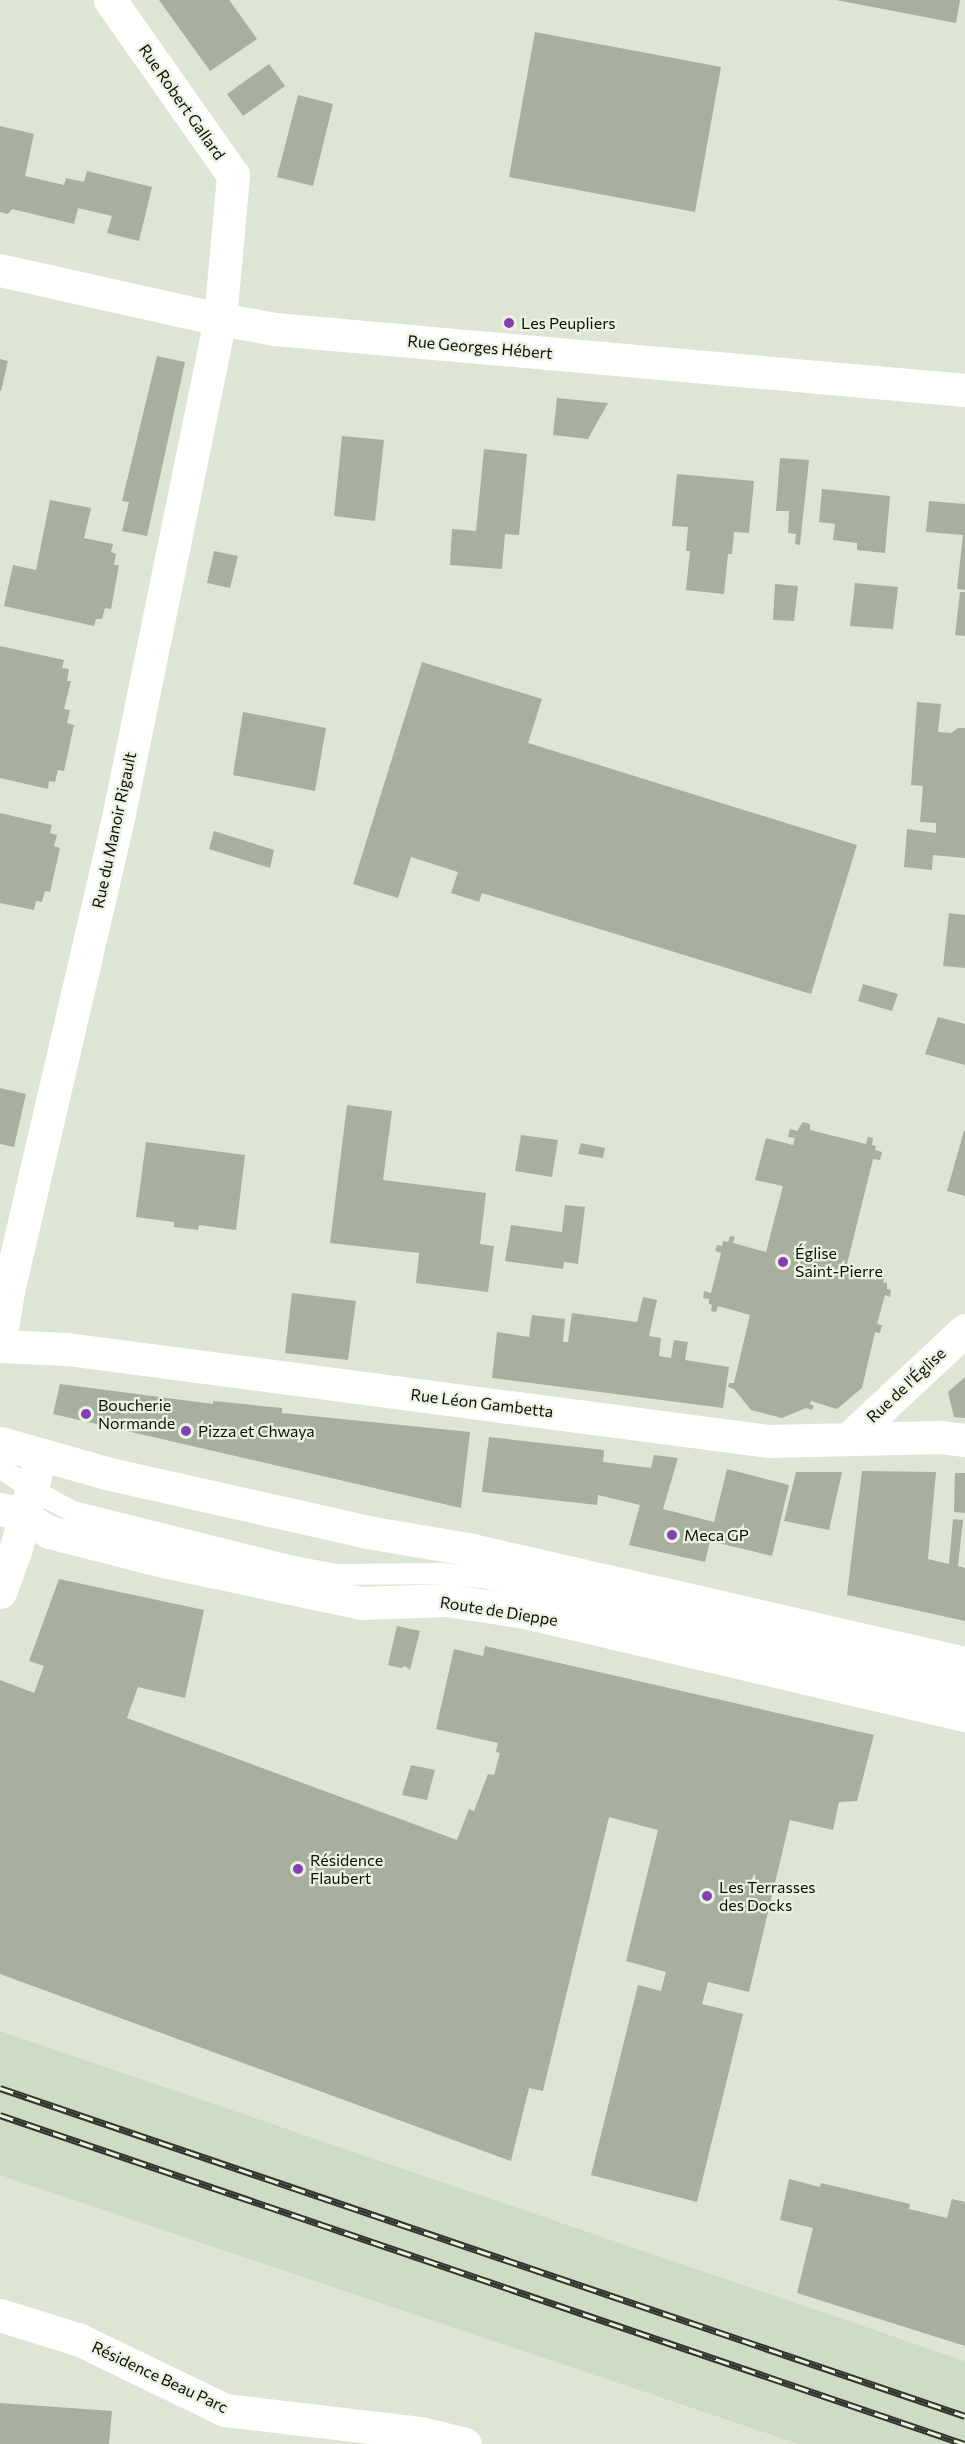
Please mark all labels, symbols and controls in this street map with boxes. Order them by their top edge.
street label: Rue Robert Gallard [135,41,229,163]
place label: Les Peupliers [521,313,616,333]
marker: Les Peupliers [502,316,516,330]
street label: Rue Georges Hébert [407,331,553,363]
street label: Rue du Manoir Rigault [88,750,140,910]
place label: Église Saint-Pierre [795,1243,883,1281]
marker: Église Saint-Pierre [776,1255,790,1269]
street label: Rue de l'Église [862,1343,950,1427]
street label: Rue Léon Gambetta [409,1385,555,1421]
place label: Boucherie Normande [98,1395,175,1433]
marker: Boucherie Normande [79,1407,93,1421]
place label: Pizza et Chwaya [198,1421,315,1441]
marker: Pizza et Chwaya [179,1424,193,1438]
place label: Meca GP [684,1525,749,1545]
marker: Meca GP [665,1528,679,1542]
street label: Route de Dieppe [439,1592,559,1630]
place label: Résidence Flaubert [310,1850,383,1888]
marker: Résidence Flaubert [291,1862,305,1876]
place label: Les Terrasses des Docks [719,1877,816,1915]
marker: Les Terrasses des Docks [700,1889,714,1903]
street label: Résidence Beau Parc [89,2337,231,2417]

